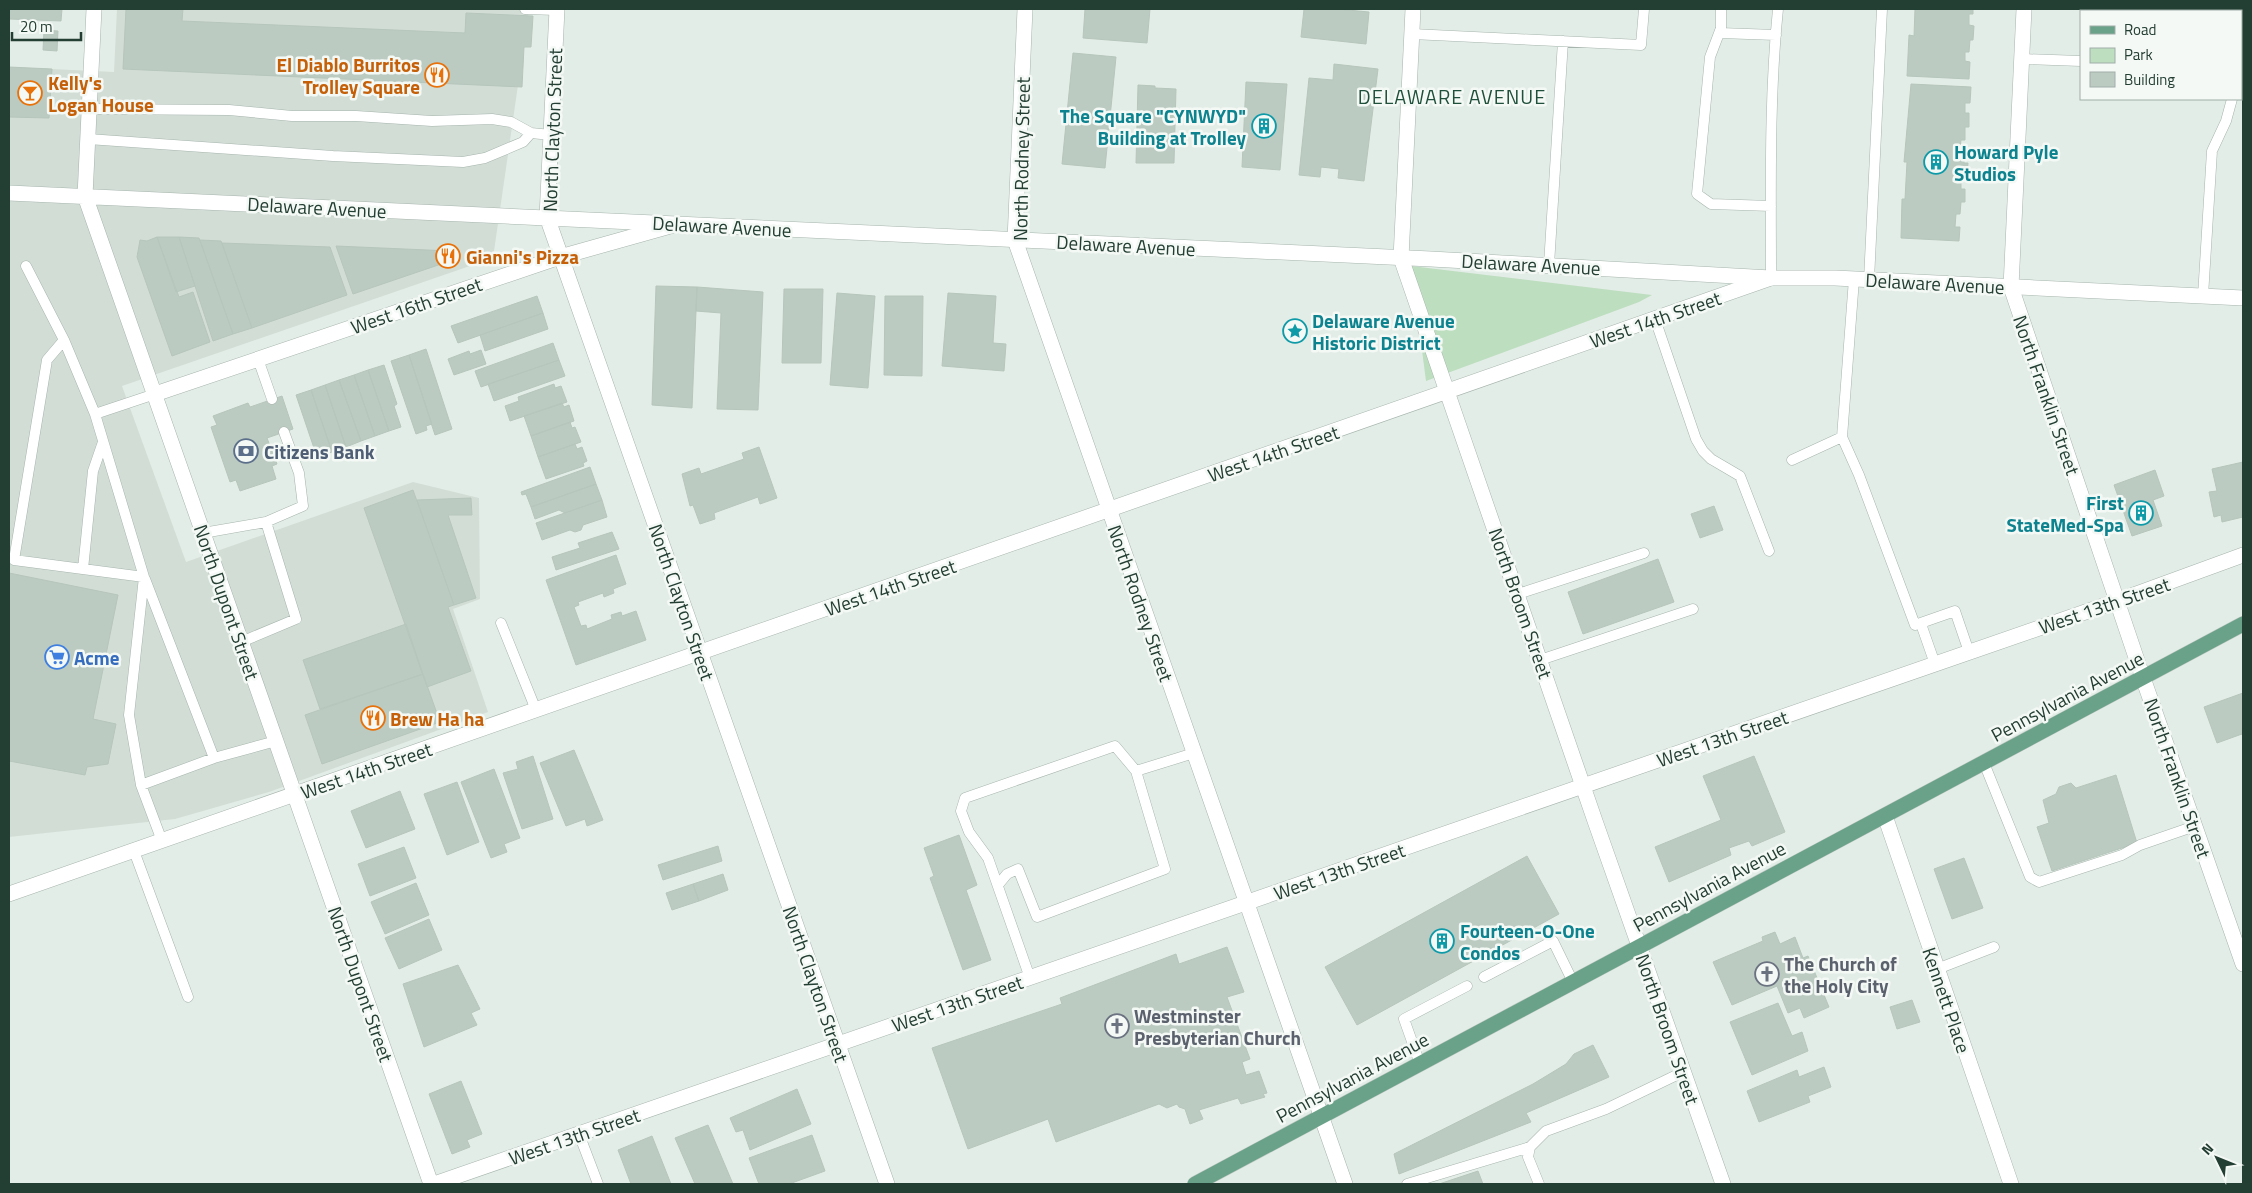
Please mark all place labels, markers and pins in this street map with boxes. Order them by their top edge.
place label: El Diablo Burritos Trolley Square [277,50,420,101]
restaurant icon: El Diablo Burritos Trolley Square [424,62,450,88]
place label: Kelly's Logan House [48,68,154,119]
bar icon: Kelly's Logan House [17,80,43,106]
place label: The Square "CYNWYD" Building at Trolley [1060,101,1246,152]
building icon: The Square "CYNWYD" Building at Trolley [1251,113,1277,139]
place label: Howard Pyle Studios [1954,137,2059,188]
building icon: Howard Pyle Studios [1923,149,1949,175]
place label: Gianni's Pizza [466,242,579,271]
restaurant icon: Gianni's Pizza [435,243,461,269]
place label: Delaware Avenue Historic District [1312,306,1455,357]
place icon: Delaware Avenue Historic District [1282,318,1308,344]
place label: Citizens Bank [264,437,375,466]
bank icon: Citizens Bank [233,438,259,464]
place label: First StateMed-Spa [2006,488,2124,539]
building icon: First StateMed-Spa [2128,500,2154,526]
place label: Acme [74,643,120,672]
supermarket icon: Acme [44,644,70,670]
place label: Brew Ha ha [390,704,484,733]
restaurant icon: Brew Ha ha [360,705,386,731]
place label: Fourteen-O-One Condos [1460,916,1595,967]
building icon: Fourteen-O-One Condos [1429,928,1455,954]
place label: The Church of the Holy City [1784,949,1897,1000]
church icon: The Church of the Holy City [1754,961,1780,987]
place label: Westminster Presbyterian Church [1134,1001,1301,1052]
church icon: Westminster Presbyterian Church [1104,1013,1130,1039]

